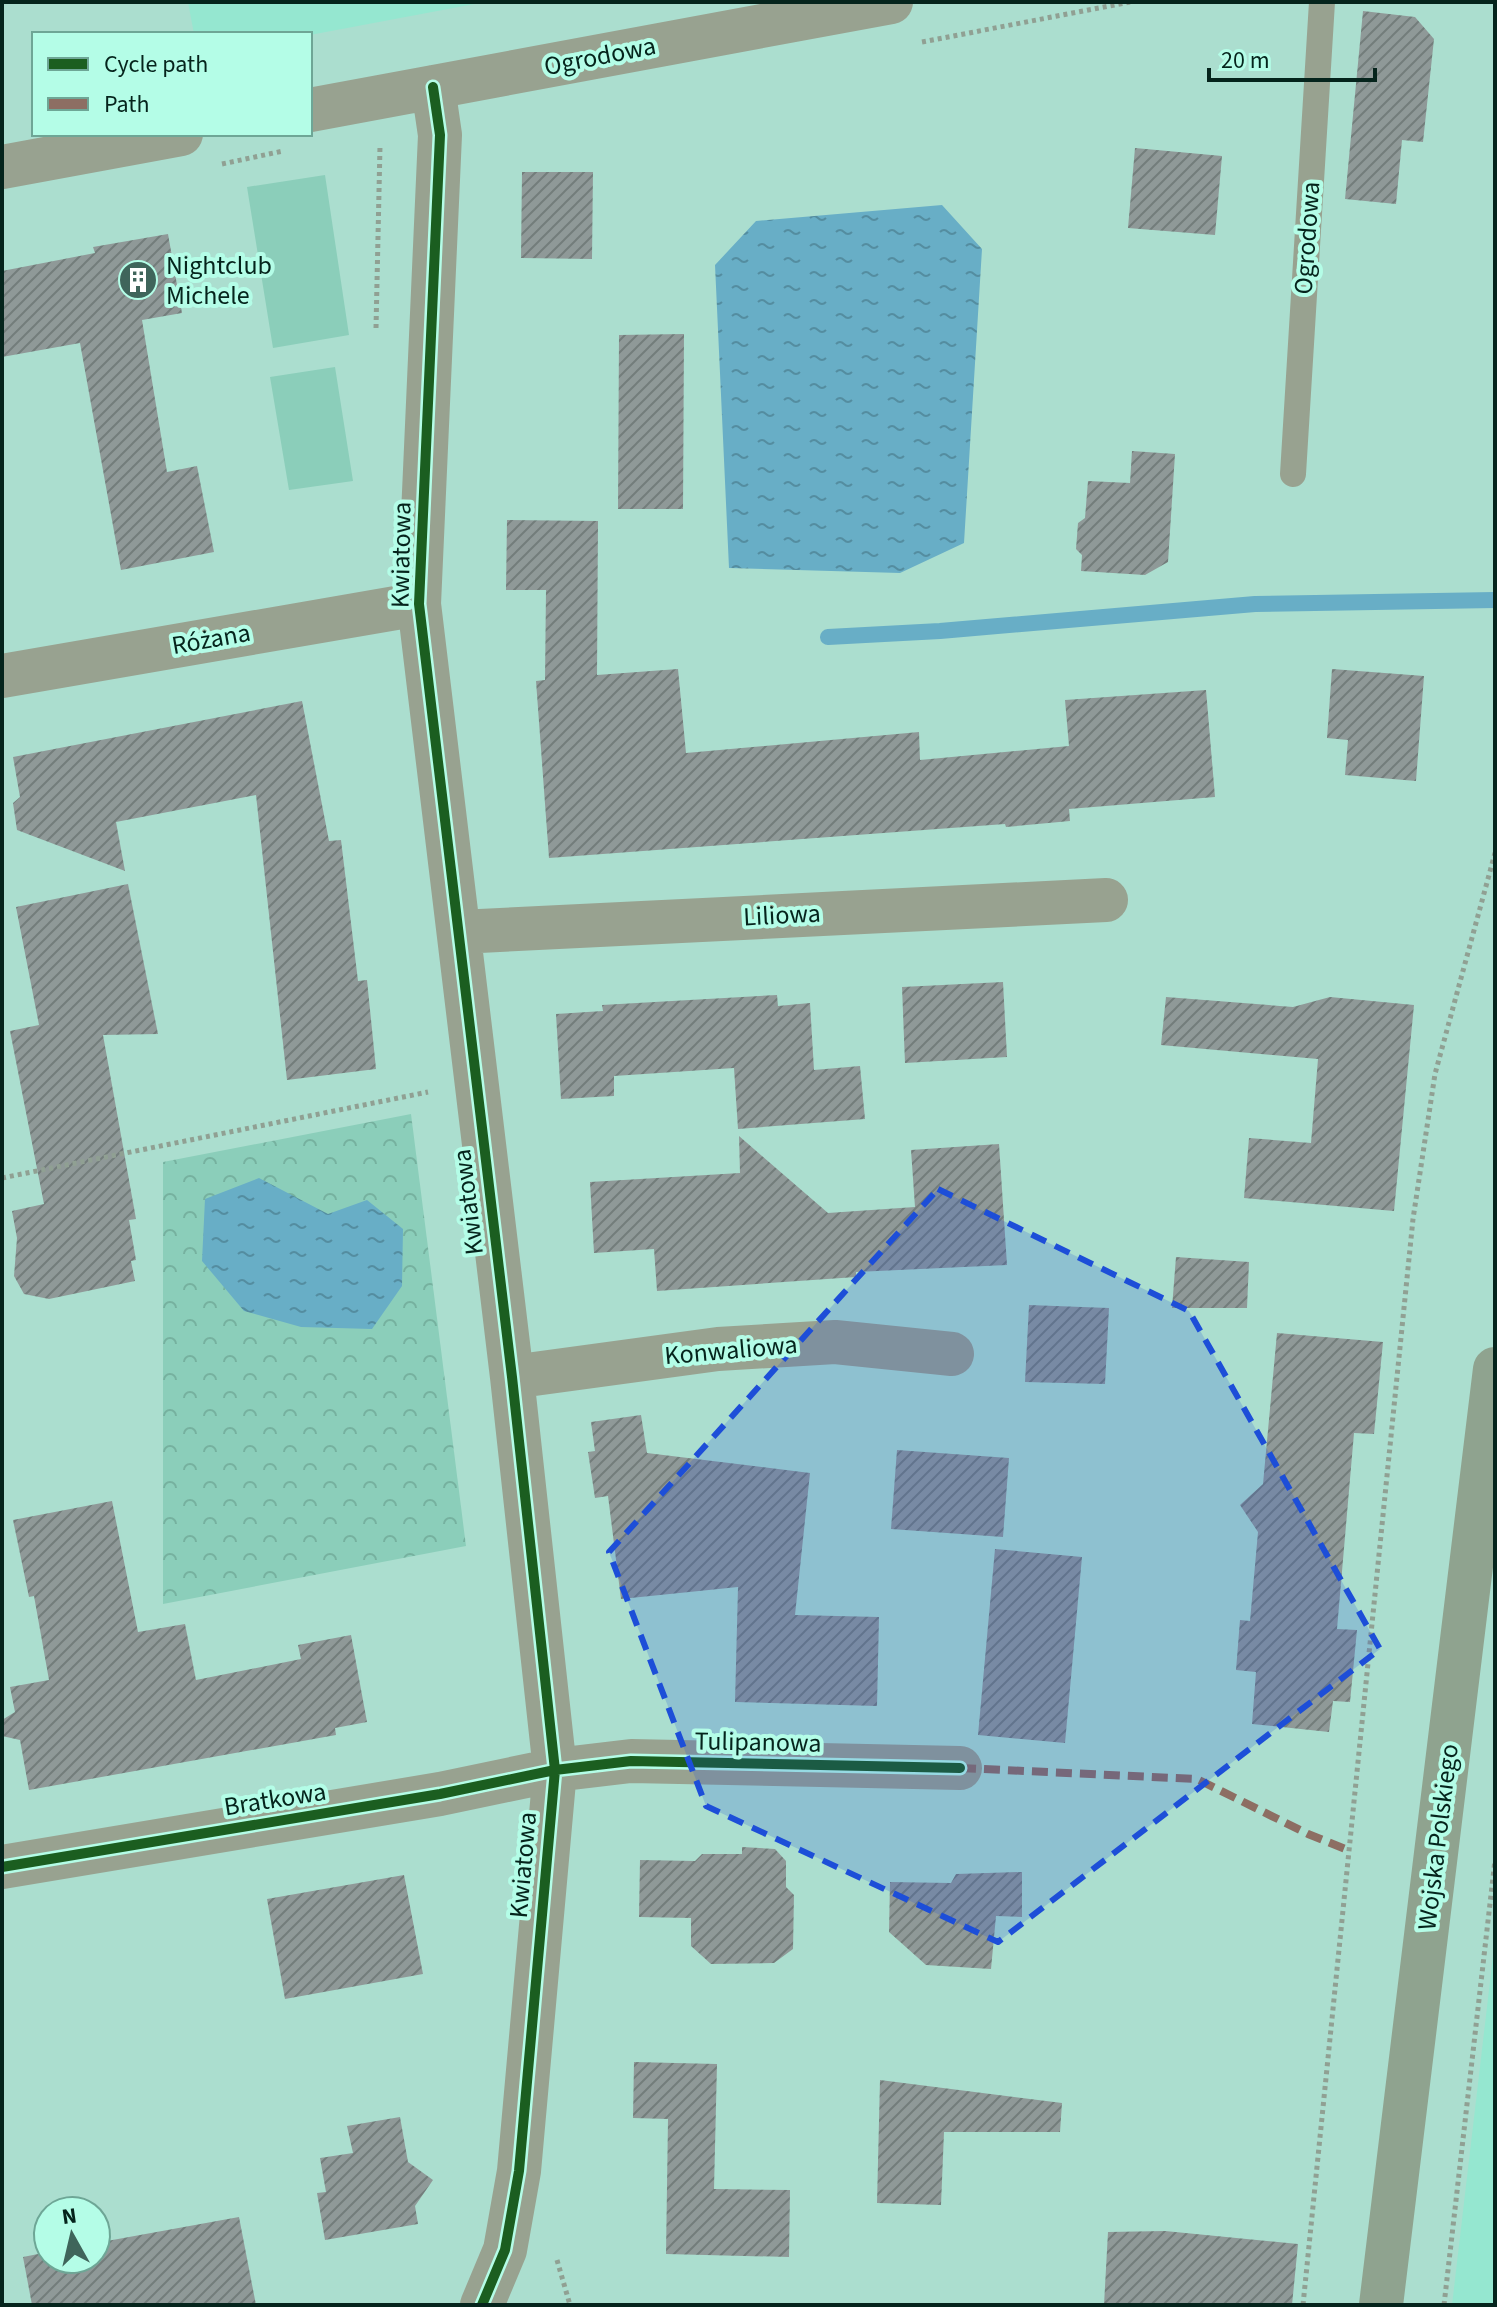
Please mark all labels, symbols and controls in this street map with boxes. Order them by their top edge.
street label: Ogrodowa [541,27,659,85]
legend [32,32,312,136]
scale bar [1209,32,1375,82]
text: 20 m [1221,43,1270,78]
text: Cycle path [104,47,208,82]
text: Path [104,87,150,122]
street label: Ogrodowa [1285,180,1329,296]
place label: Nightclub Michele [166,247,272,314]
building icon: Nightclub Michele [117,259,159,301]
street label: Kwiatowa [382,501,420,609]
street label: Różana [169,614,253,664]
street label: Liliowa [742,894,822,936]
street label: Kwiatowa [443,1147,493,1257]
street label: Konwaliowa [663,1326,799,1374]
street label: Tulipanowa [694,1722,822,1762]
street label: Wojska Polskiego [1408,1742,1468,1932]
street label: Bratkowa [221,1773,329,1825]
street label: Kwiatowa [500,1810,546,1920]
north arrow [32,2195,112,2275]
text: N [60,2199,79,2233]

